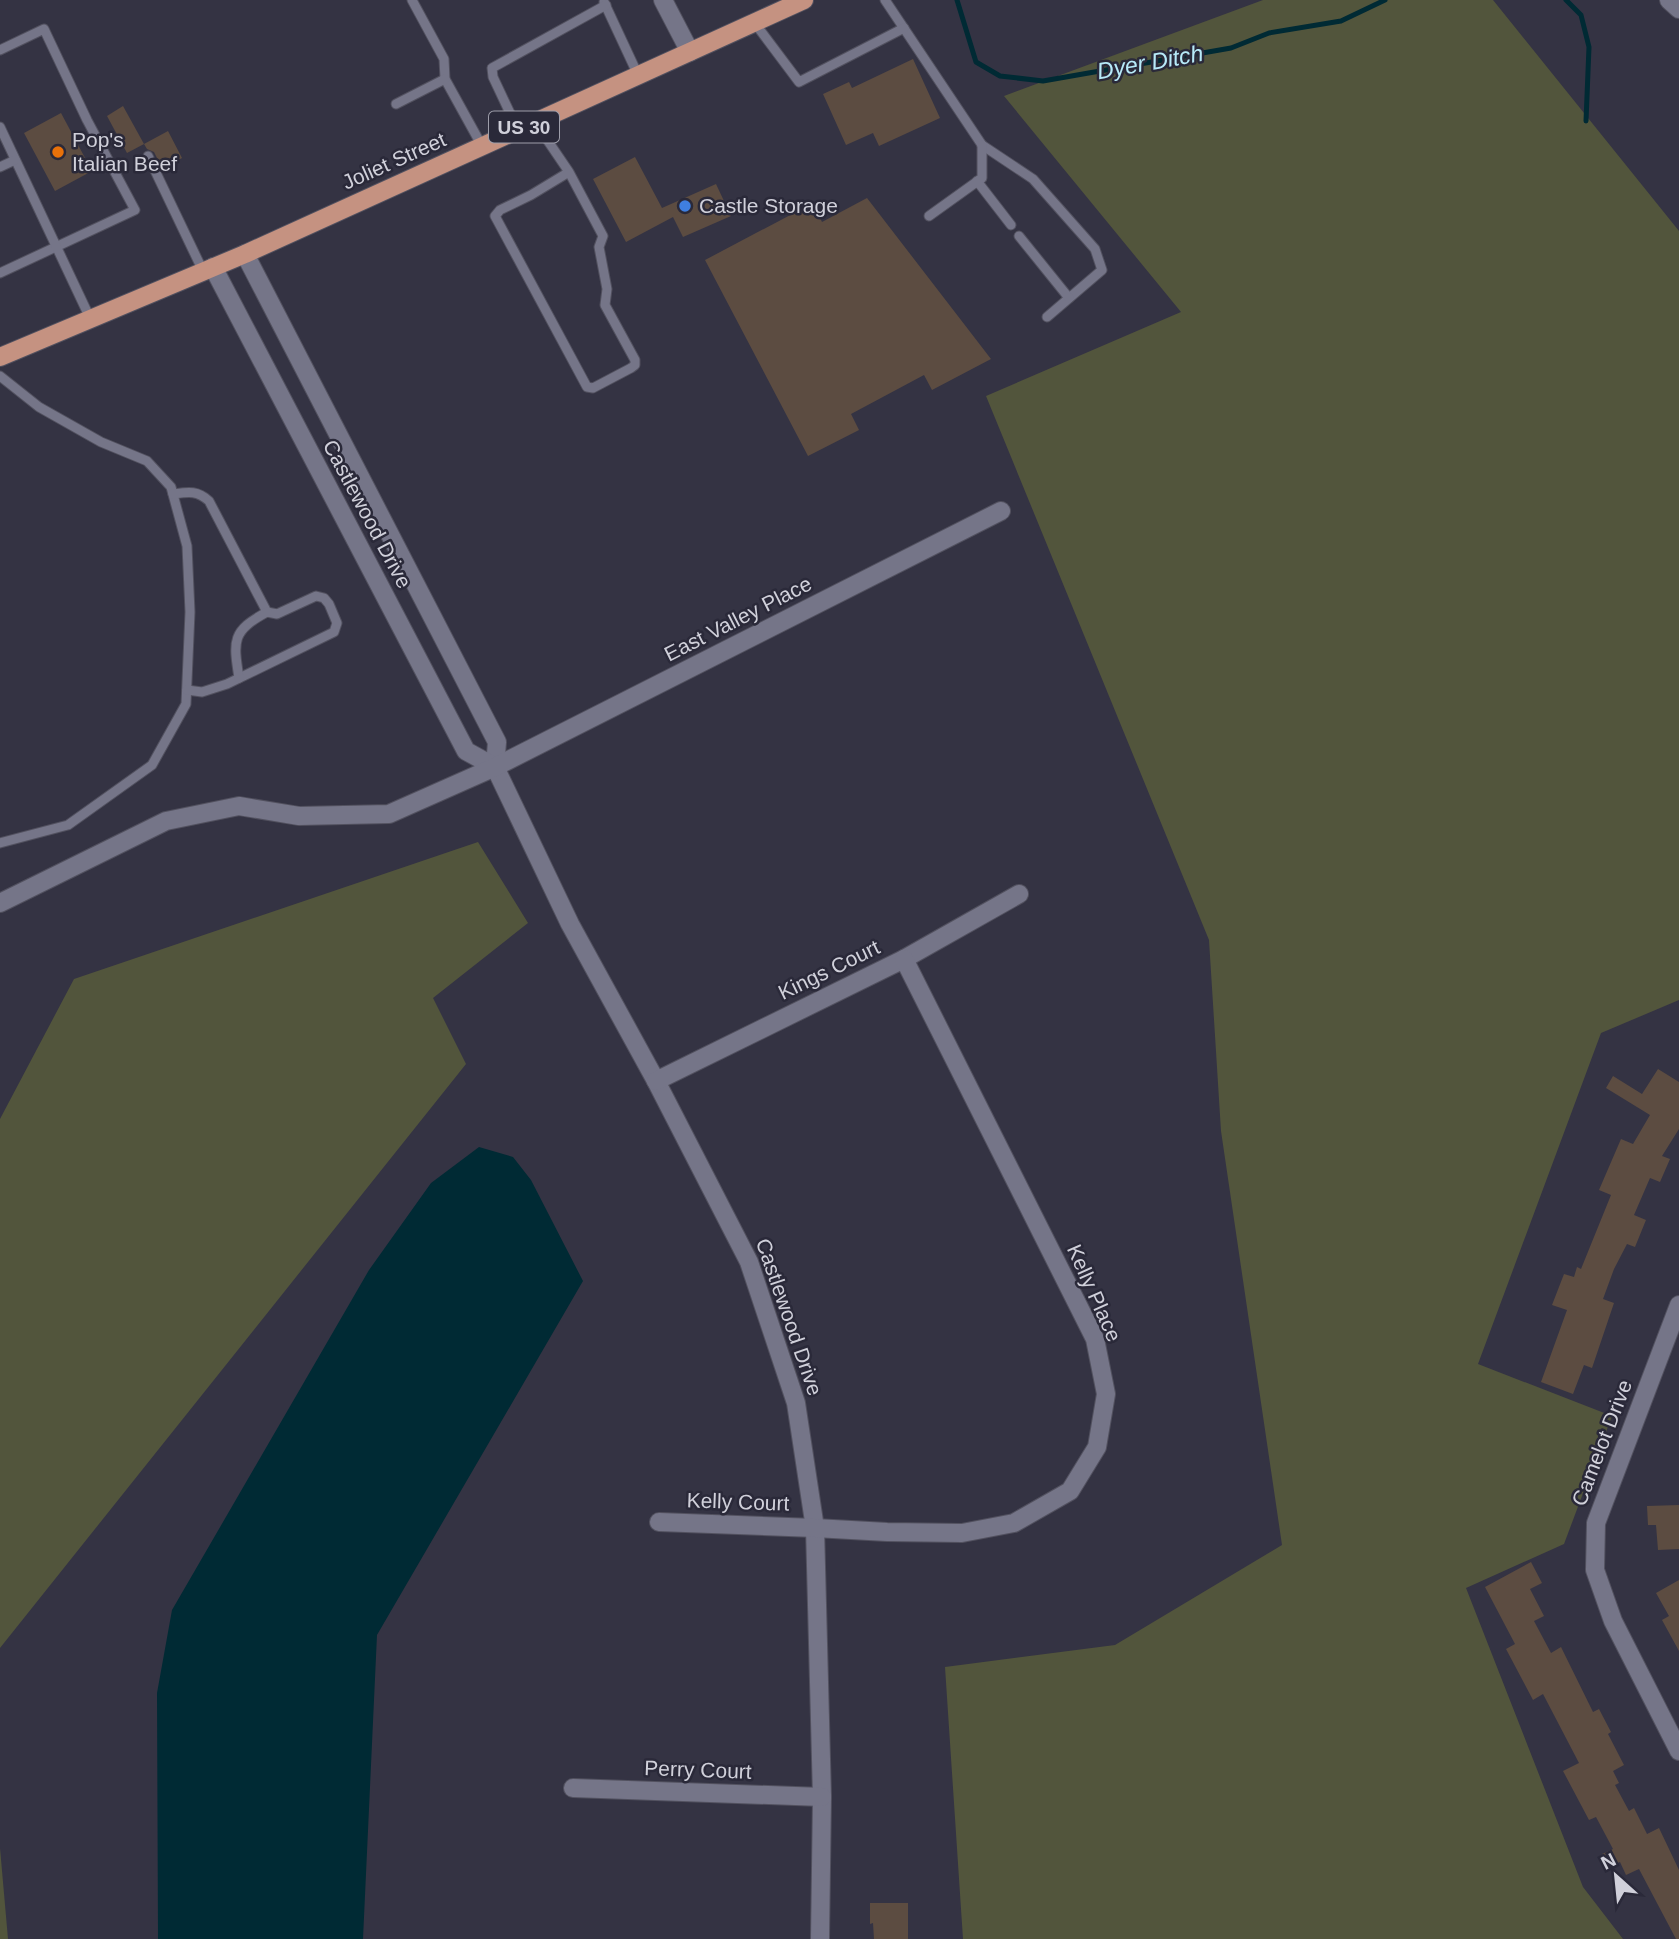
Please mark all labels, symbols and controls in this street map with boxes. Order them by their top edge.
water label: Dyer Ditch [1095,40,1205,84]
road number: US 30 [489,111,559,142]
street label: Joliet Street [338,127,449,194]
place label: Pop's Italian Beef [72,128,177,175]
marker: Pop's Italian Beef [50,144,66,160]
place label: Castle Storage [699,194,838,217]
marker: Castle Storage [677,198,693,214]
street label: Castlewood Drive [319,436,416,592]
street label: East Valley Place [660,572,815,666]
street label: Kings Court [774,935,883,1004]
street label: Castlewood Drive [752,1235,827,1398]
street label: Kelly Place [1063,1241,1126,1345]
street label: Camelot Drive [1567,1377,1636,1509]
street label: Kelly Court [686,1488,790,1515]
street label: Perry Court [644,1756,752,1783]
north arrow [1581,1841,1651,1911]
text: N [1598,1849,1619,1874]

